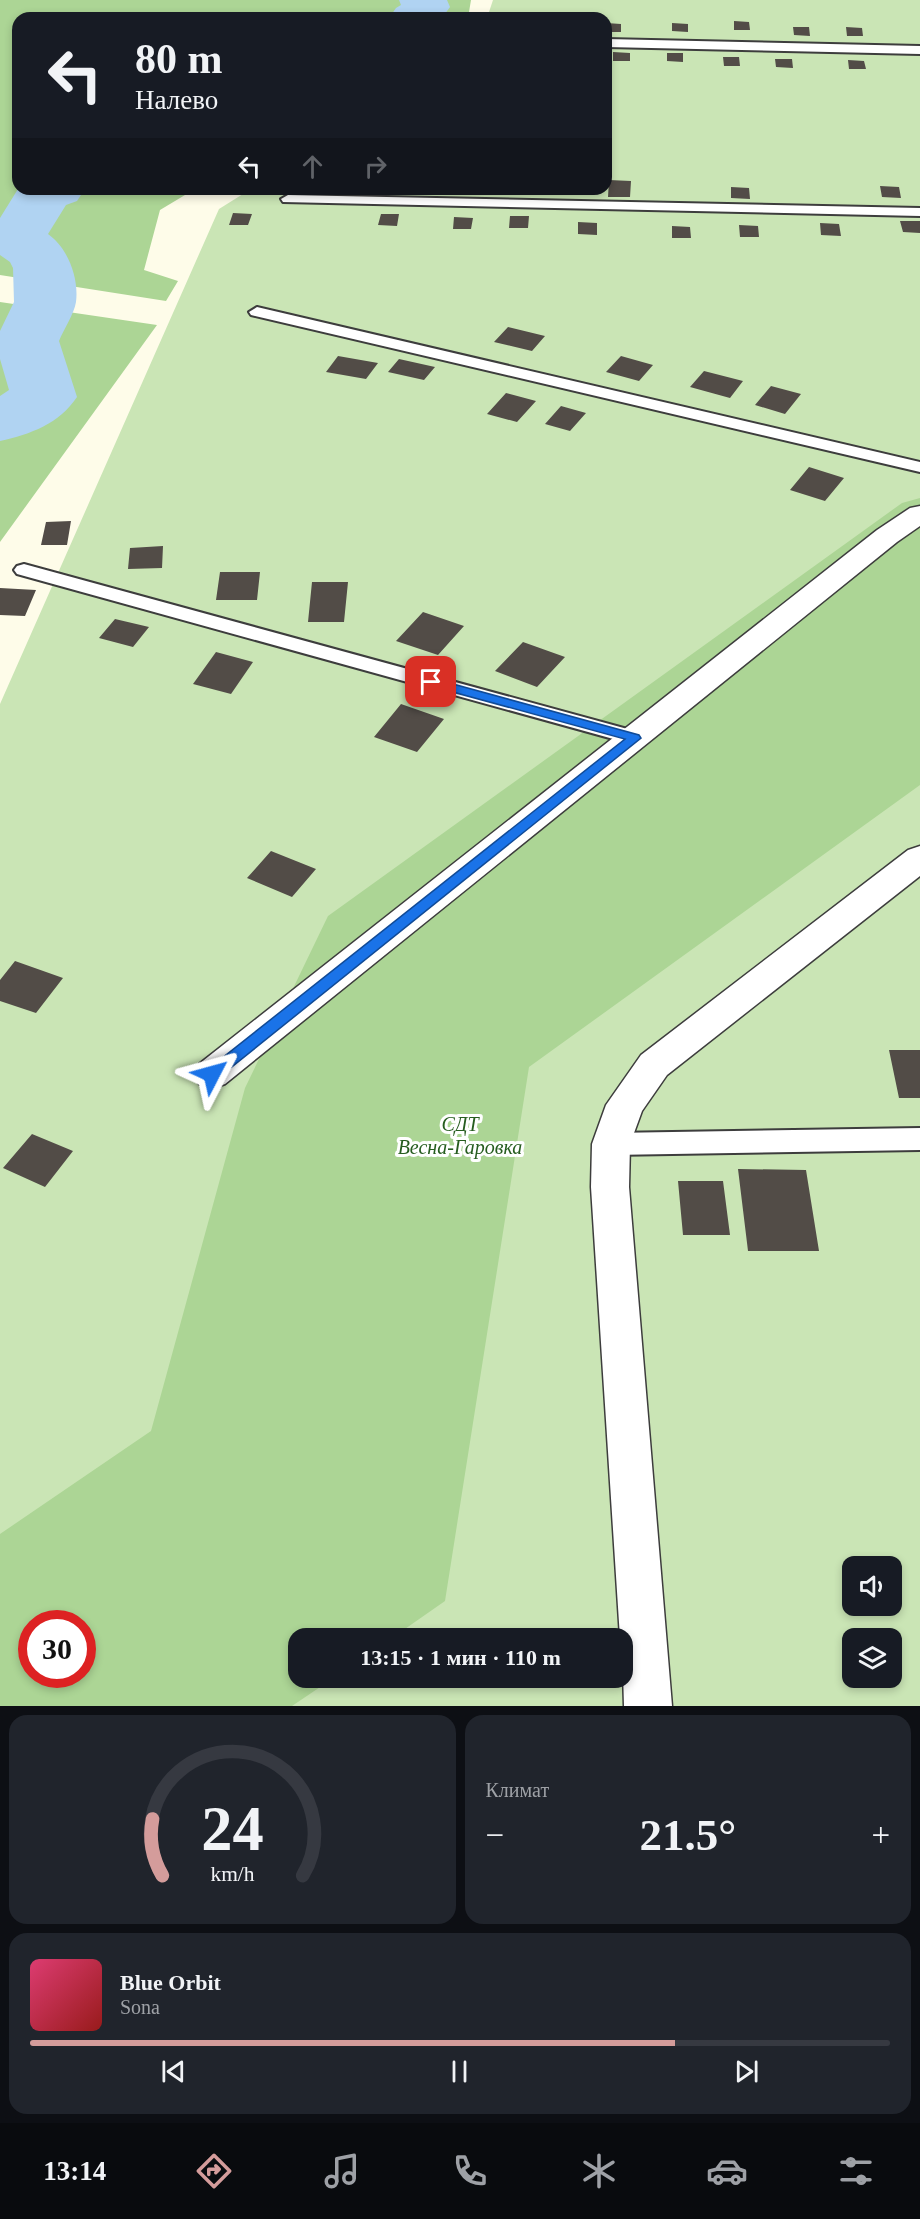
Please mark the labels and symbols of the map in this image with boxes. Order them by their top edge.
pin [405,656,456,707]
position arrow [180,1042,244,1106]
park label: СДТ Весна-Гаровка [398,1113,522,1159]
speed limit sign: 30 [18,1610,96,1688]

